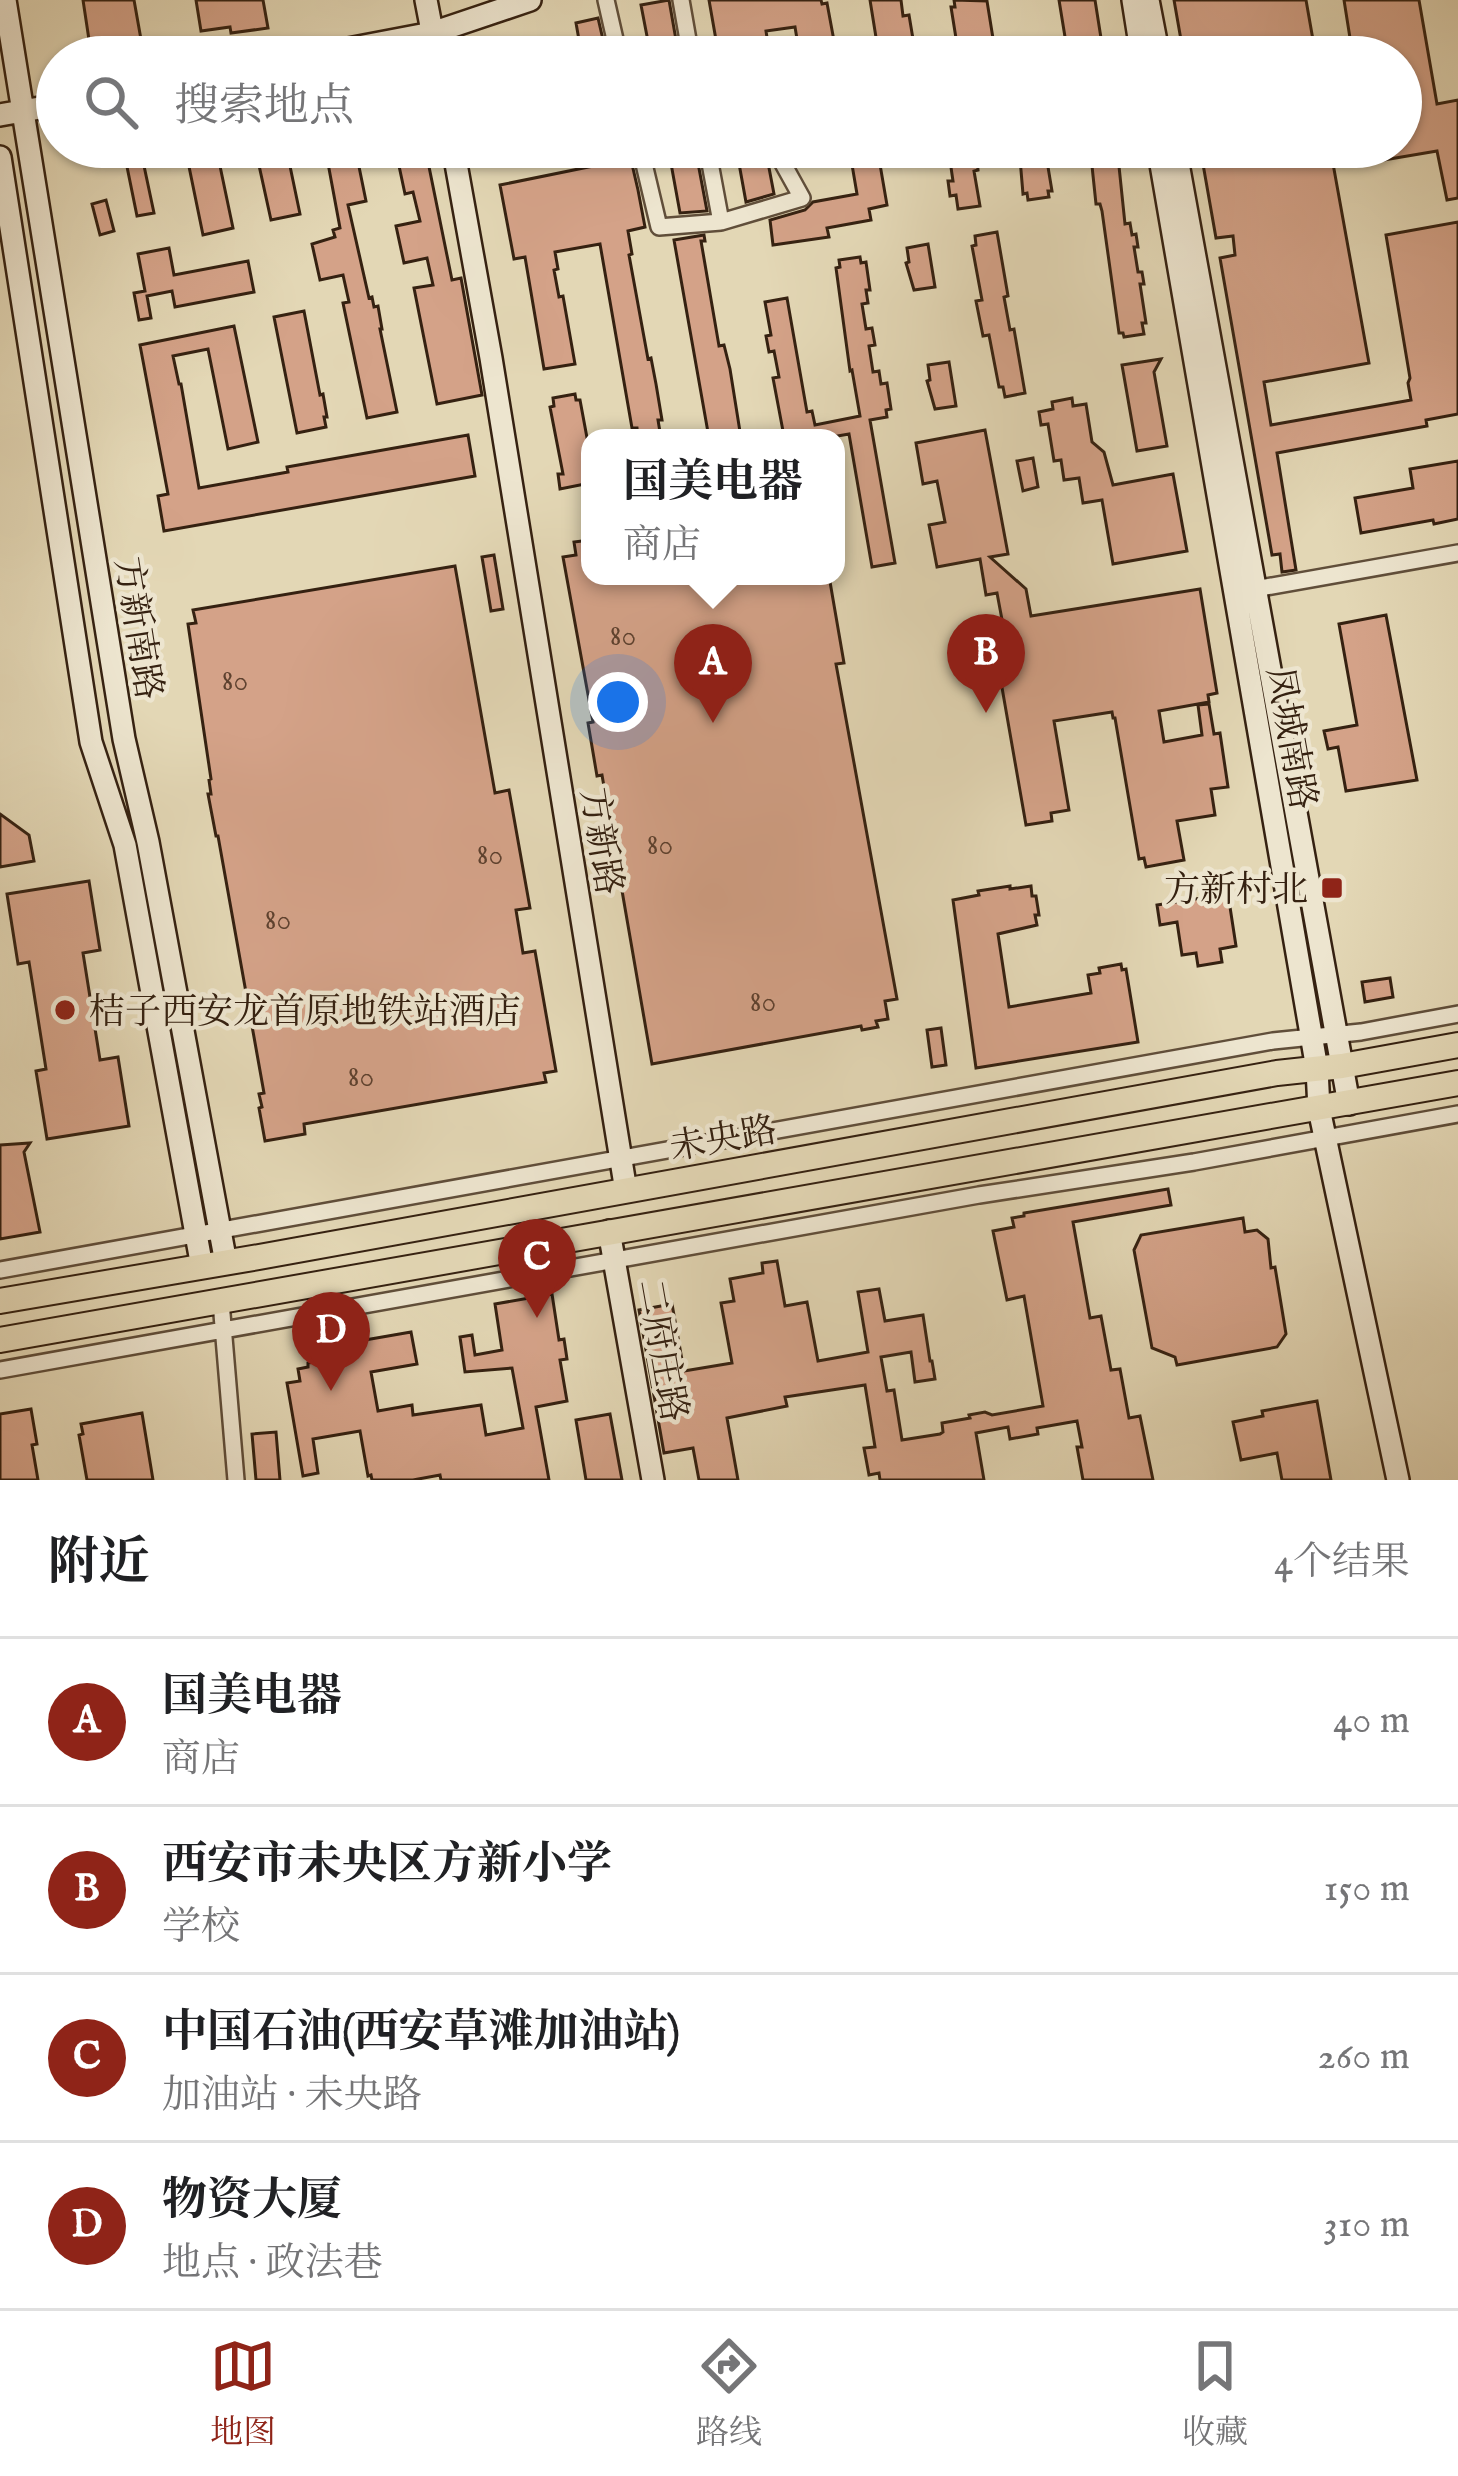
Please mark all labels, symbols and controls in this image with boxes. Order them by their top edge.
search box [36,36,1422,168]
icon: search [78,69,144,135]
text: 搜索地点 [174,79,354,136]
popup [581,429,845,585]
text: 国美电器 [623,455,803,512]
text: 商店 [623,522,701,571]
street label: 方新南路 [103,554,171,703]
pin: B [947,614,1025,713]
house number: 80 [610,618,636,656]
pin: A [674,624,752,723]
house number: 80 [222,663,248,701]
street label: 凤城南路 [1255,664,1325,813]
your location [588,672,648,732]
street label: 方新路 [569,785,631,898]
house number: 80 [647,827,673,865]
house number: 80 [477,837,503,875]
place label: 方新村北 [1164,868,1308,914]
marker: 方新村北 [1319,875,1345,901]
house number: 80 [265,902,291,940]
house number: 80 [750,984,776,1022]
place label: 桔子西安龙首原地铁站酒店 [89,990,521,1036]
marker: 桔子西安龙首原地铁站酒店 [52,997,78,1023]
house number: 80 [348,1059,374,1097]
street label: 未央路 [666,1108,781,1172]
pin: C [498,1219,576,1318]
street label: 二府庄路 [626,1276,696,1425]
pin: D [292,1292,370,1391]
text: 附近 [48,1532,150,1597]
text: 4个结果 [1274,1539,1410,1588]
text: 国美电器 [162,1669,342,1726]
text: A [74,1697,100,1746]
text: 40 m [1333,1697,1410,1746]
text: 商店 [162,1736,240,1785]
text: 西安市未央区方新小学 [162,1837,612,1894]
text: B [74,1865,100,1914]
text: 150 m [1324,1865,1410,1914]
text: 学校 [162,1904,240,1953]
text: 中国石油(西安草滩加油站) [162,2005,680,2062]
text: C [73,2033,101,2082]
text: 260 m [1317,2033,1410,2082]
text: 加油站 · 未央路 [162,2072,422,2121]
text: 物资大厦 [162,2173,342,2230]
text: D [71,2201,103,2250]
text: 310 m [1323,2201,1410,2250]
text: 地点 · 政法巷 [162,2240,383,2289]
tab: 地图 [210,2333,276,2455]
tab: 路线 [696,2333,762,2455]
tab: 收藏 [1182,2333,1248,2455]

